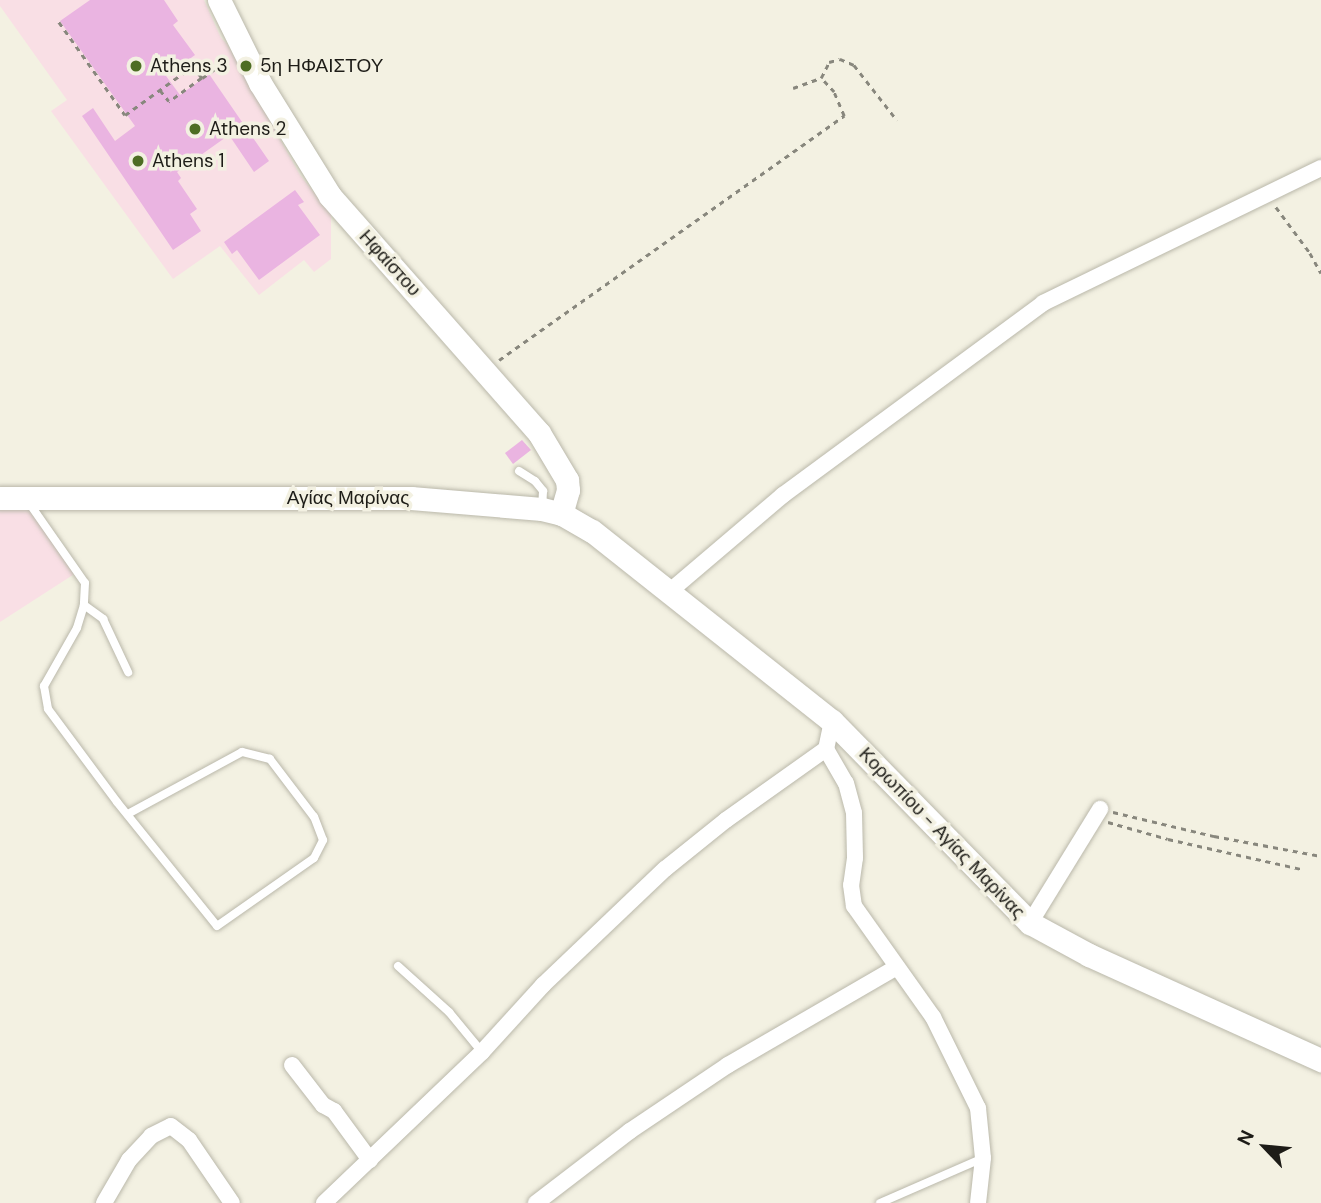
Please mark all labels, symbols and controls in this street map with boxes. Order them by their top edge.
place label: Athens 3 [150,55,228,77]
place label: 5η ΗΦΑΙΣΤΟΥ [260,55,383,77]
marker: Athens 3 [128,58,144,74]
marker: 5η ΗΦΑΙΣΤΟΥ [238,58,254,74]
place label: Athens 2 [209,118,286,140]
marker: Athens 2 [187,121,203,137]
place label: Athens 1 [152,150,224,172]
marker: Athens 1 [130,153,146,169]
street label: Ηφαίστου [354,225,426,301]
street label: Αγίας Μαρίνας [287,487,409,509]
street label: Κορωπίου - Αγίας Μαρίνας [854,743,1030,923]
north arrow [1230,1112,1300,1182]
text: N [1231,1126,1260,1149]

